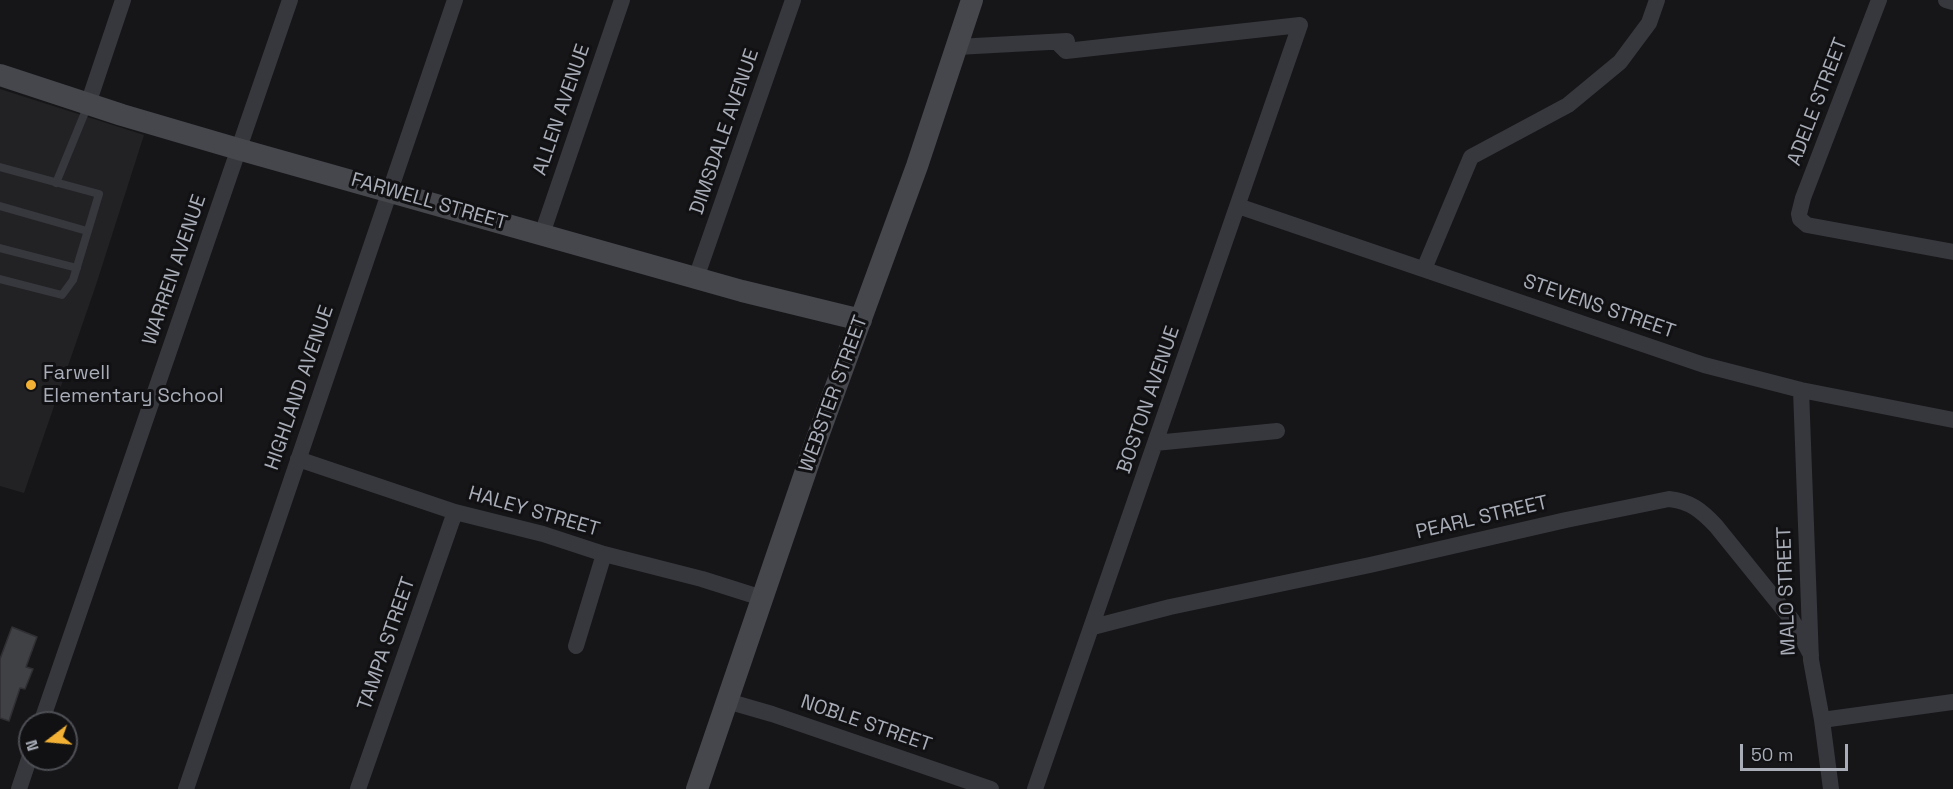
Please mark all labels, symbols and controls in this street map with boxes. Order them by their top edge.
street label: ADELE STREET [1783,35,1853,169]
street label: ALLEN AVENUE [528,41,596,179]
street label: DIMSDALE AVENUE [685,46,765,218]
street label: FARWELL STREET [348,168,510,236]
street label: WARREN AVENUE [138,192,212,348]
street label: STEVENS STREET [1520,270,1678,344]
street label: HIGHLAND AVENUE [261,303,339,473]
street label: WEBSTER STREET [795,312,873,476]
street label: BOSTON AVENUE [1113,323,1185,477]
place label: Farwell Elementary School [43,362,224,409]
marker: Farwell Elementary School [24,378,38,392]
street label: HALEY STREET [466,482,602,542]
street label: PEARL STREET [1414,491,1550,545]
street label: MALO STREET [1773,526,1801,656]
street label: TAMPA STREET [353,574,421,714]
street label: NOBLE STREET [797,690,935,758]
north arrow [18,711,78,771]
scale bar [1743,732,1851,770]
text: N [21,738,44,754]
text: 50 m [1751,743,1793,766]

